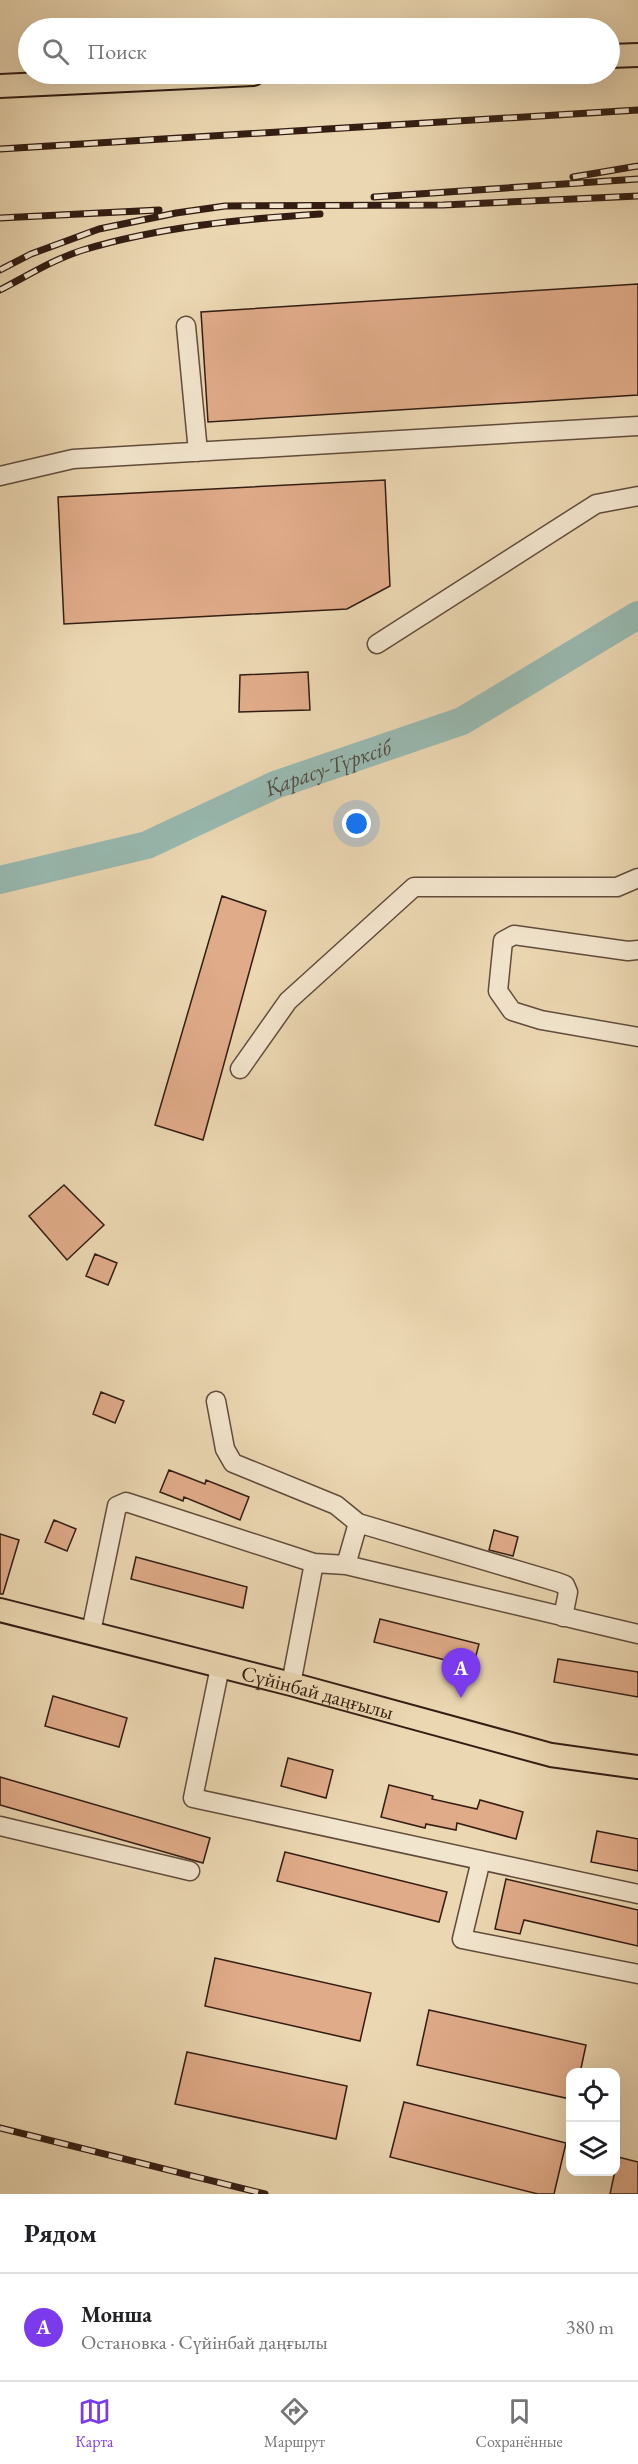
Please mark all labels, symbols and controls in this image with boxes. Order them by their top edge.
search box [18,18,620,84]
icon: search [39,35,72,68]
text: Поиск [87,37,147,66]
water label: Қарасу-Түрксіб [258,731,398,803]
your location [342,809,371,838]
pin: A [442,1648,480,1698]
street label: Сүйінбай даңғылы [239,1658,397,1725]
map controls [566,2068,620,2176]
button: locate [566,2068,620,2122]
button: layers [566,2122,620,2176]
text: Рядом [24,2216,97,2250]
text: Монша [81,2300,152,2329]
text: A [36,2314,51,2340]
text: 380 m [566,2314,614,2340]
text: Остановка · Сүйінбай даңғылы [81,2329,328,2355]
tab: Карта [75,2395,113,2452]
tab: Маршрут [264,2395,325,2452]
tab: Сохранённые [476,2395,563,2452]

